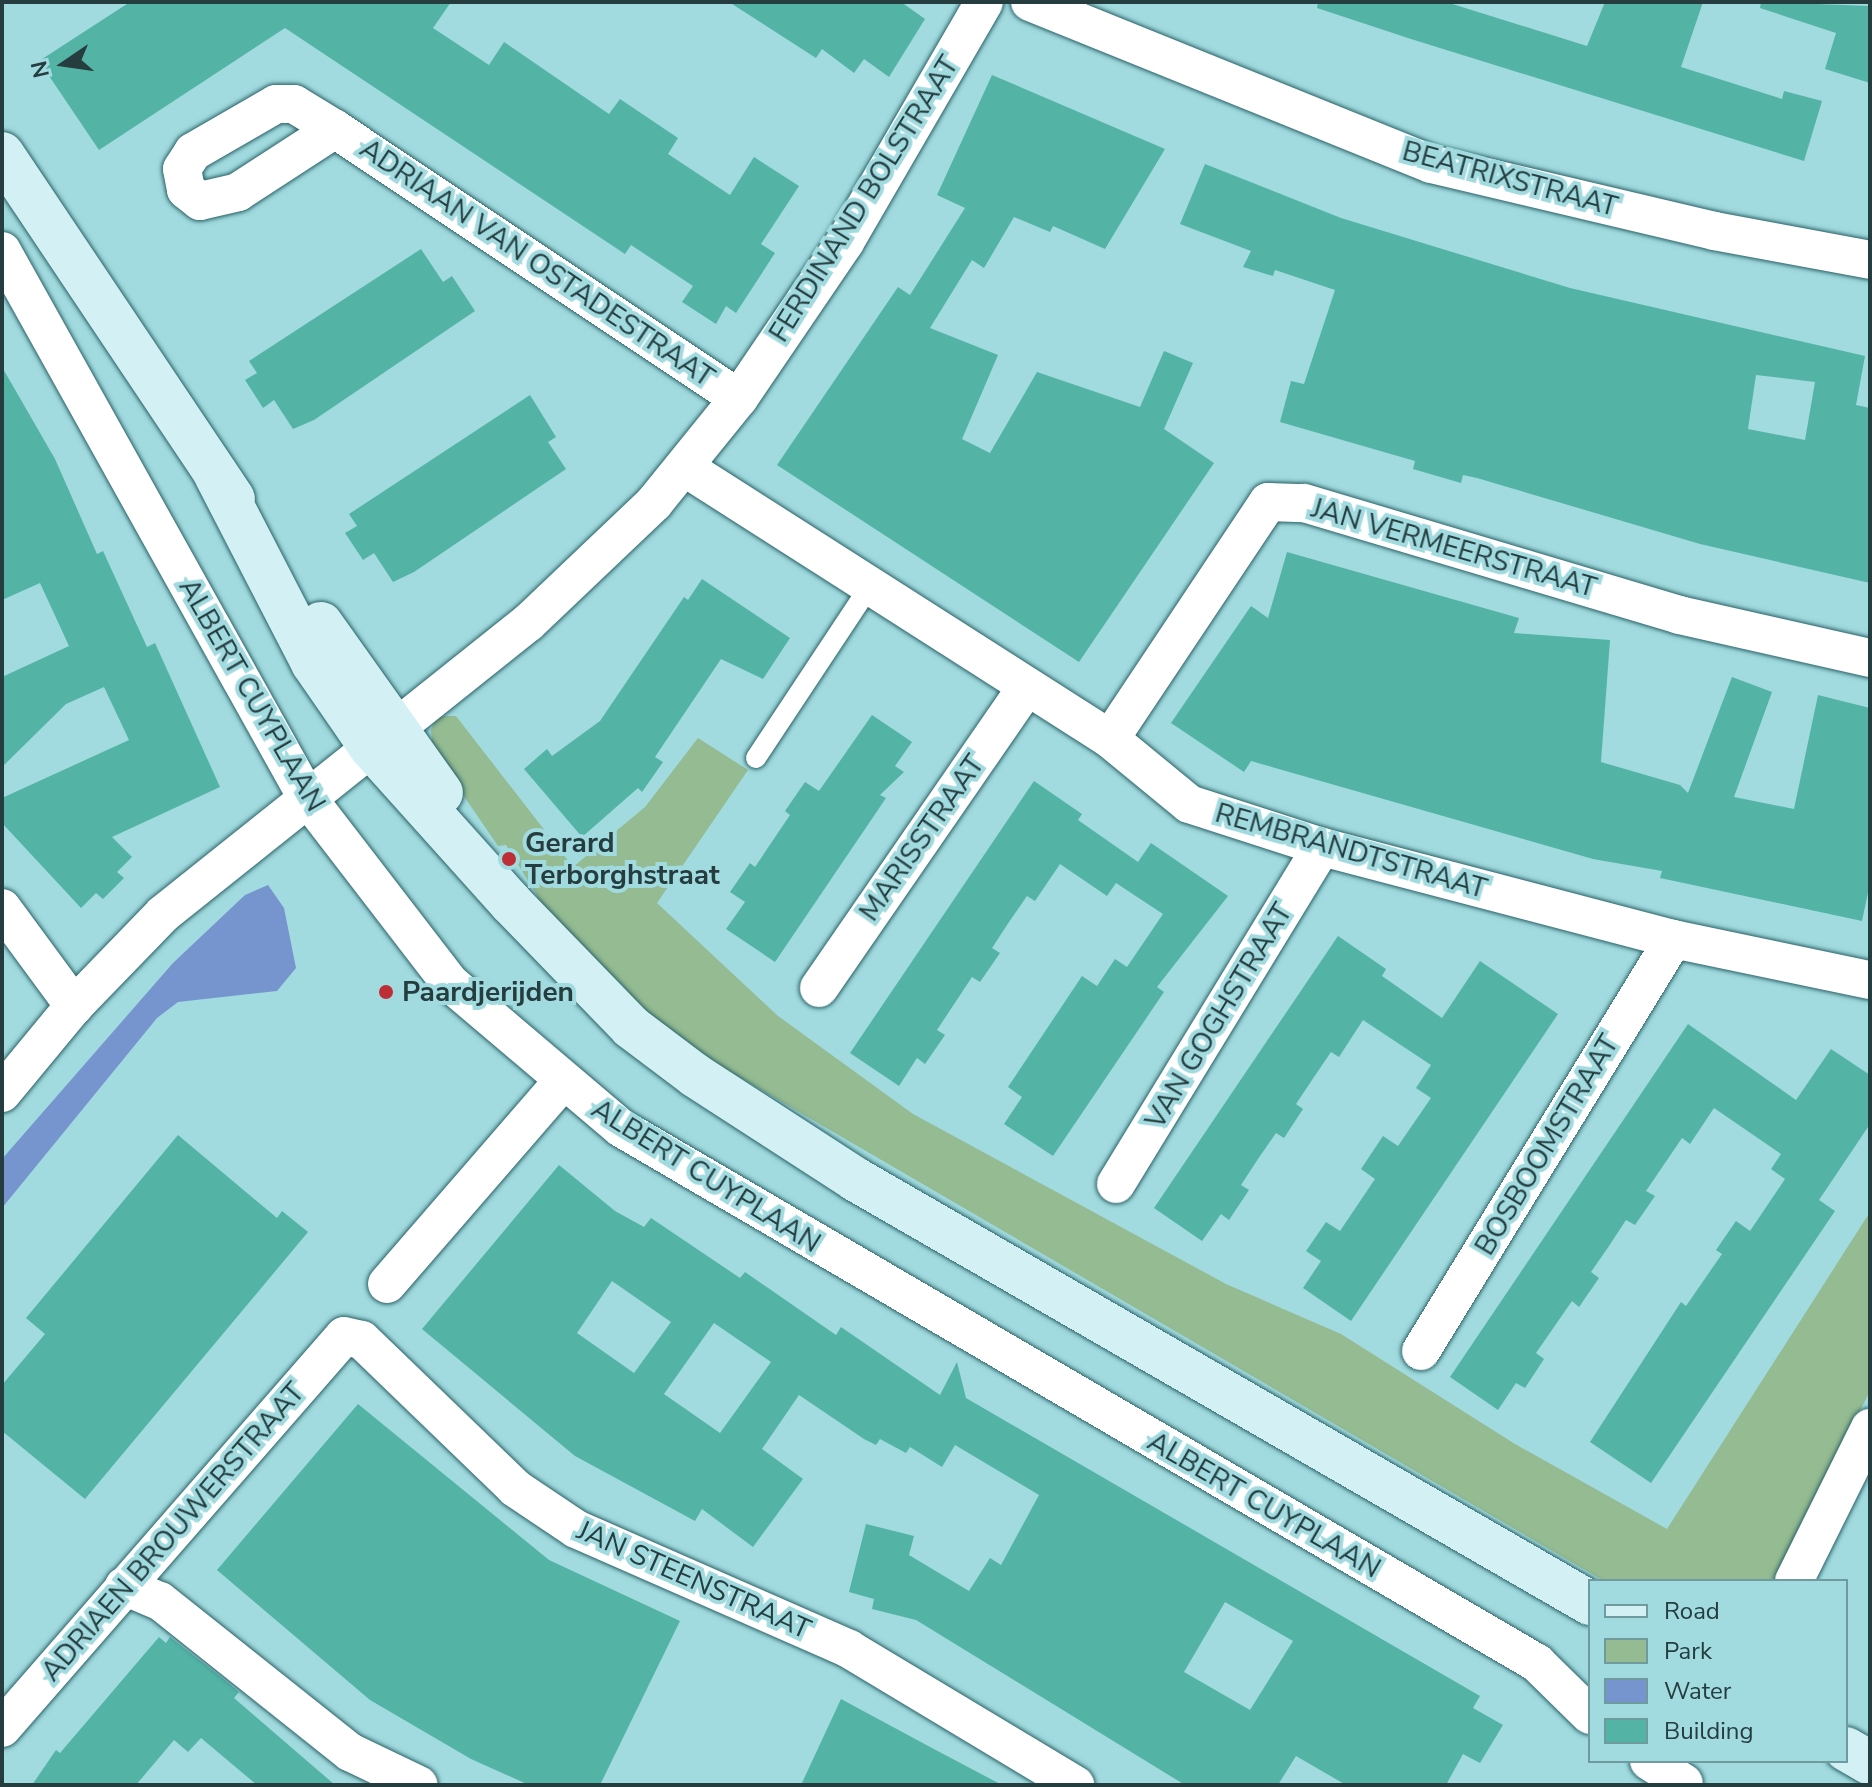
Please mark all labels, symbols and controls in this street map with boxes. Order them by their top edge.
north arrow [24,24,104,104]
street label: FERDINAND BOLSTRAAT [762,50,966,348]
text: N [24,58,57,81]
street label: ADRIAAN VAN OSTADESTRAAT [354,132,720,394]
street label: BEATRIXSTRAAT [1399,134,1621,224]
street label: JAN VERMEERSTRAAT [1308,491,1600,605]
street label: ALBERT CUYPLAAN [172,573,332,817]
street label: MARISSTRAAT [852,748,992,928]
street label: REMBRANDTSTRAAT [1211,796,1491,906]
place label: Gerard Terborghstraat [525,826,720,892]
marker: Gerard Terborghstraat [500,850,518,868]
street label: VAN GOGHSTRAAT [1138,897,1300,1135]
place label: Paardjerijden [402,975,574,1009]
marker: Paardjerijden [377,983,395,1001]
street label: BOSBOOMSTRAAT [1468,1029,1626,1261]
street label: ALBERT CUYPLAAN [585,1092,827,1260]
street label: ADRIAEN BROUWERSTRAAT [34,1376,312,1688]
street label: ALBERT CUYPLAAN [1142,1425,1386,1585]
street label: JAN STEENSTRAAT [572,1513,816,1647]
legend [1588,1579,1848,1763]
text: Road [1664,1595,1720,1627]
text: Park [1664,1635,1712,1667]
text: Water [1664,1675,1731,1707]
text: Building [1664,1715,1754,1747]

